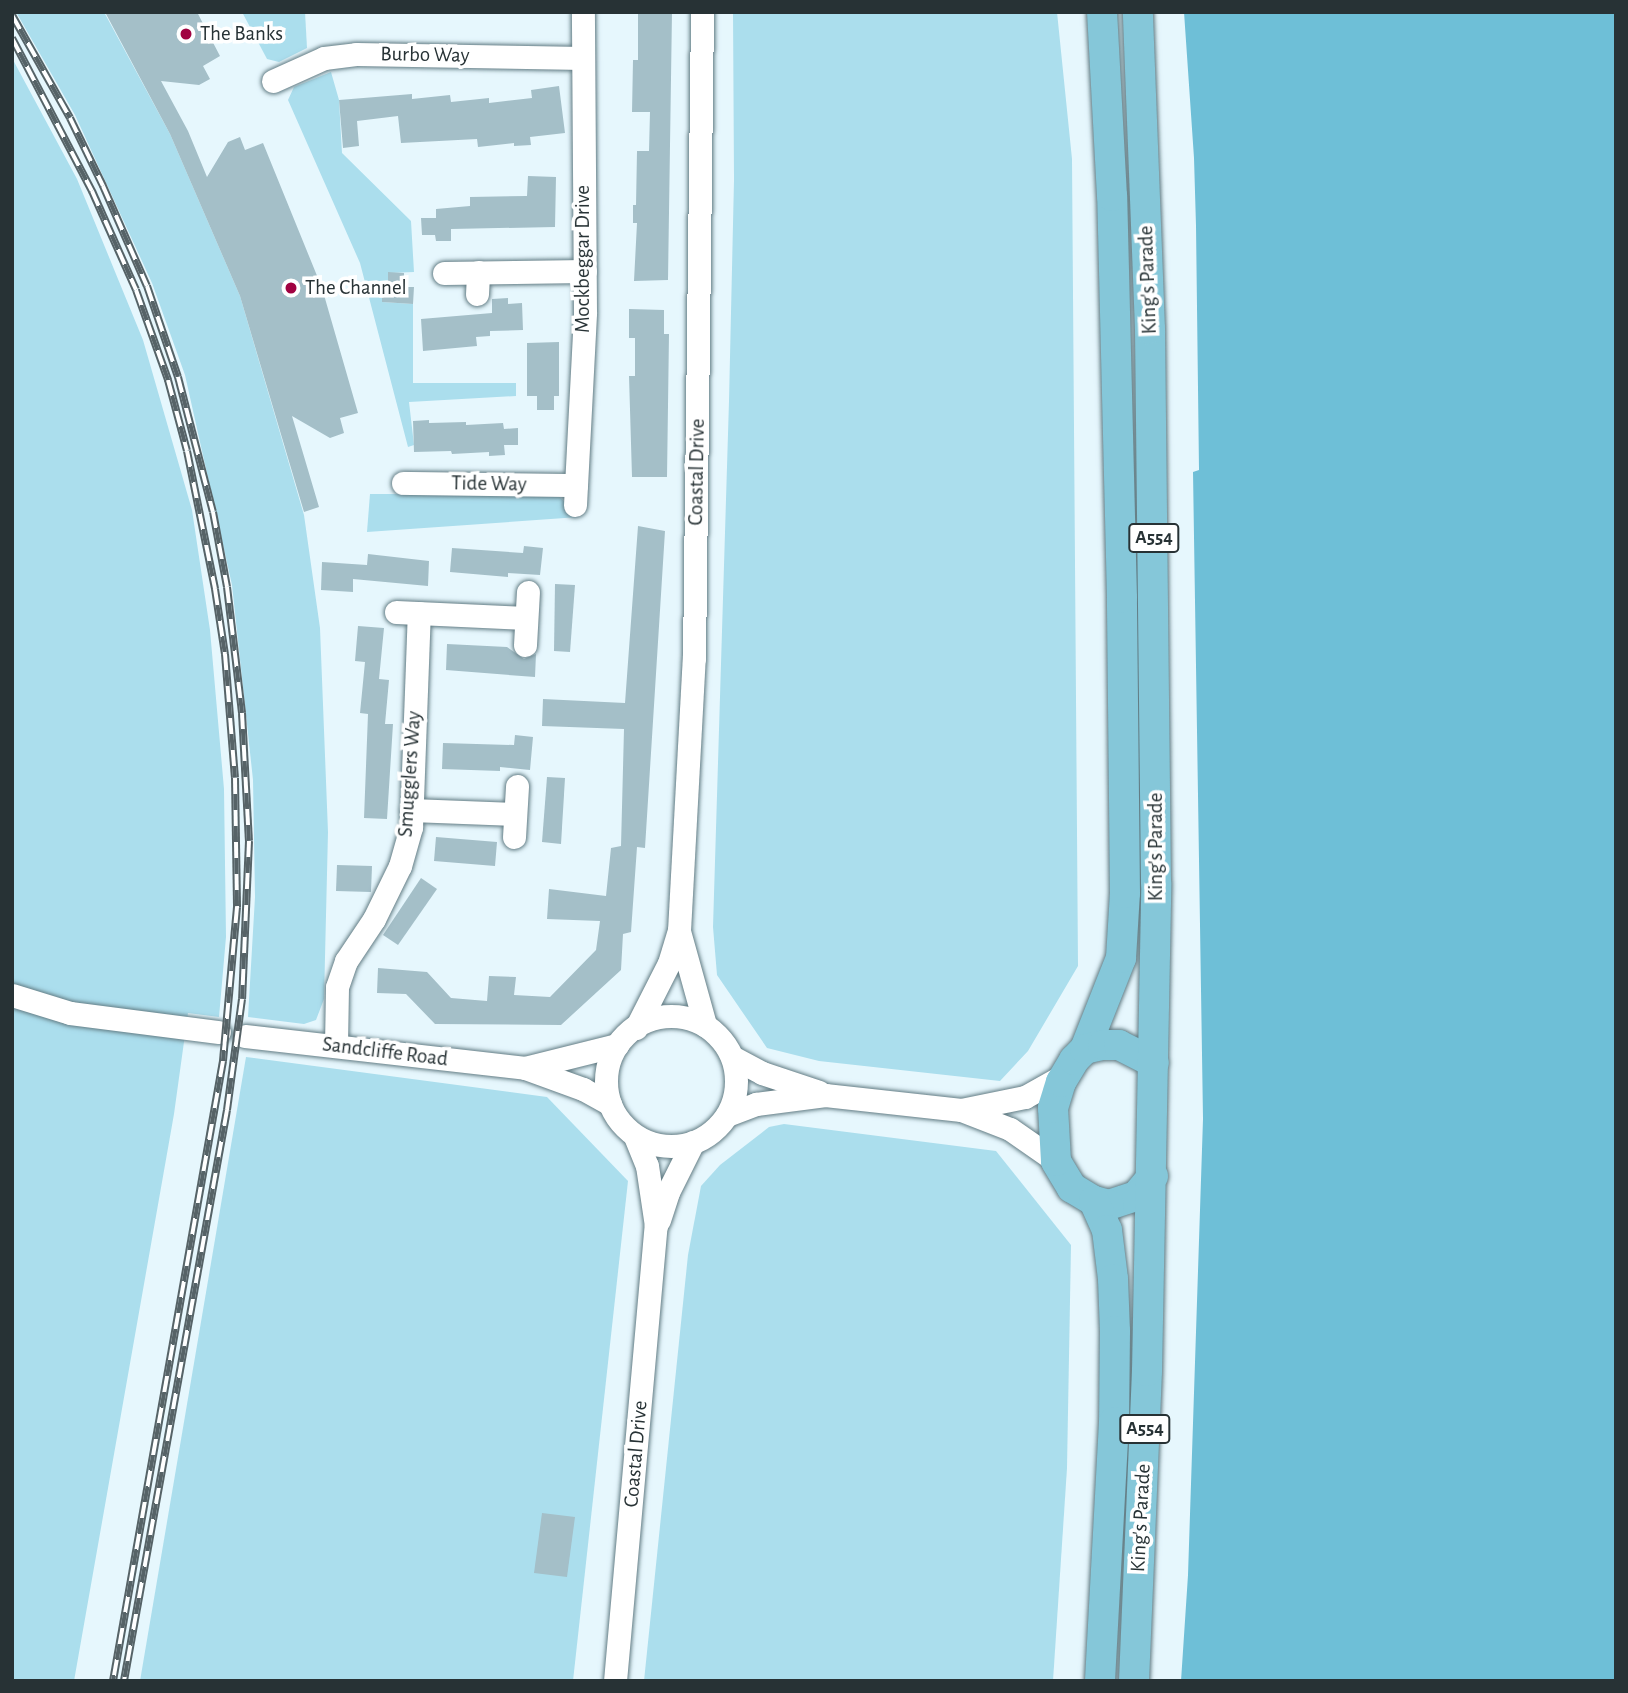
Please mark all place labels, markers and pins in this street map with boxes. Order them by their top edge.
place label: The Banks [200,21,283,47]
marker: The Banks [178,26,194,42]
place label: The Channel [305,275,407,301]
marker: The Channel [283,280,299,296]

